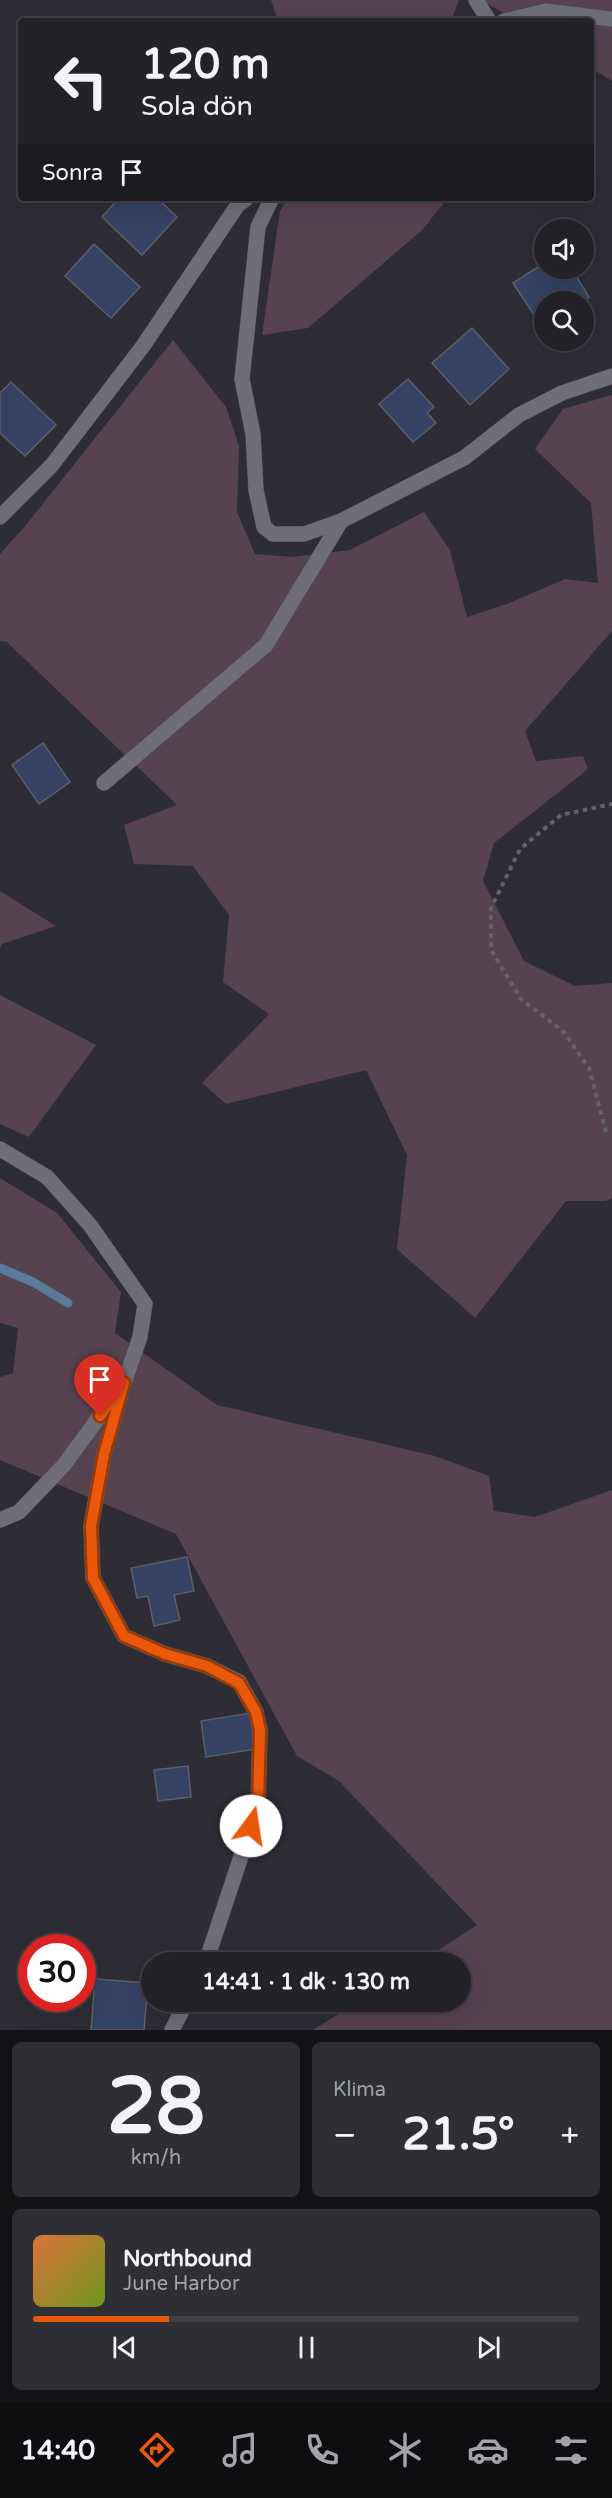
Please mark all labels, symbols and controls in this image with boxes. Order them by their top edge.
text: 120 m [141,39,270,90]
icon: left [42,42,120,120]
text: Sola dön [141,90,253,123]
icon: arrive [115,156,148,189]
text: Sonra [42,160,103,186]
map controls [534,219,594,351]
button: sound [534,219,594,279]
button: search [534,291,594,351]
pin [74,1354,125,1416]
icon: arrive [83,1363,116,1396]
position arrow [219,1794,283,1858]
speed limit sign: 30 [18,1934,96,2012]
text: 14:41 · 1 dk · 130 m [202,1969,410,1995]
text: 28 [107,2060,205,2154]
text: Klima [333,2078,386,2102]
text: 21.5° [402,2108,515,2162]
text: − [333,2116,357,2155]
text: + [560,2116,579,2155]
text: km/h [131,2146,181,2170]
text: Northbound [123,2246,252,2272]
text: June Harbor [123,2272,240,2296]
icon: previous [108,2331,141,2364]
icon: pause [290,2331,323,2364]
icon: next [472,2331,505,2364]
icon: directions [136,2429,178,2471]
icon: music [219,2429,261,2471]
icon: phone [301,2429,343,2471]
icon: climate [384,2429,426,2471]
icon: car [467,2429,509,2471]
icon: filters [550,2429,592,2471]
text: 14:40 [20,2434,95,2467]

